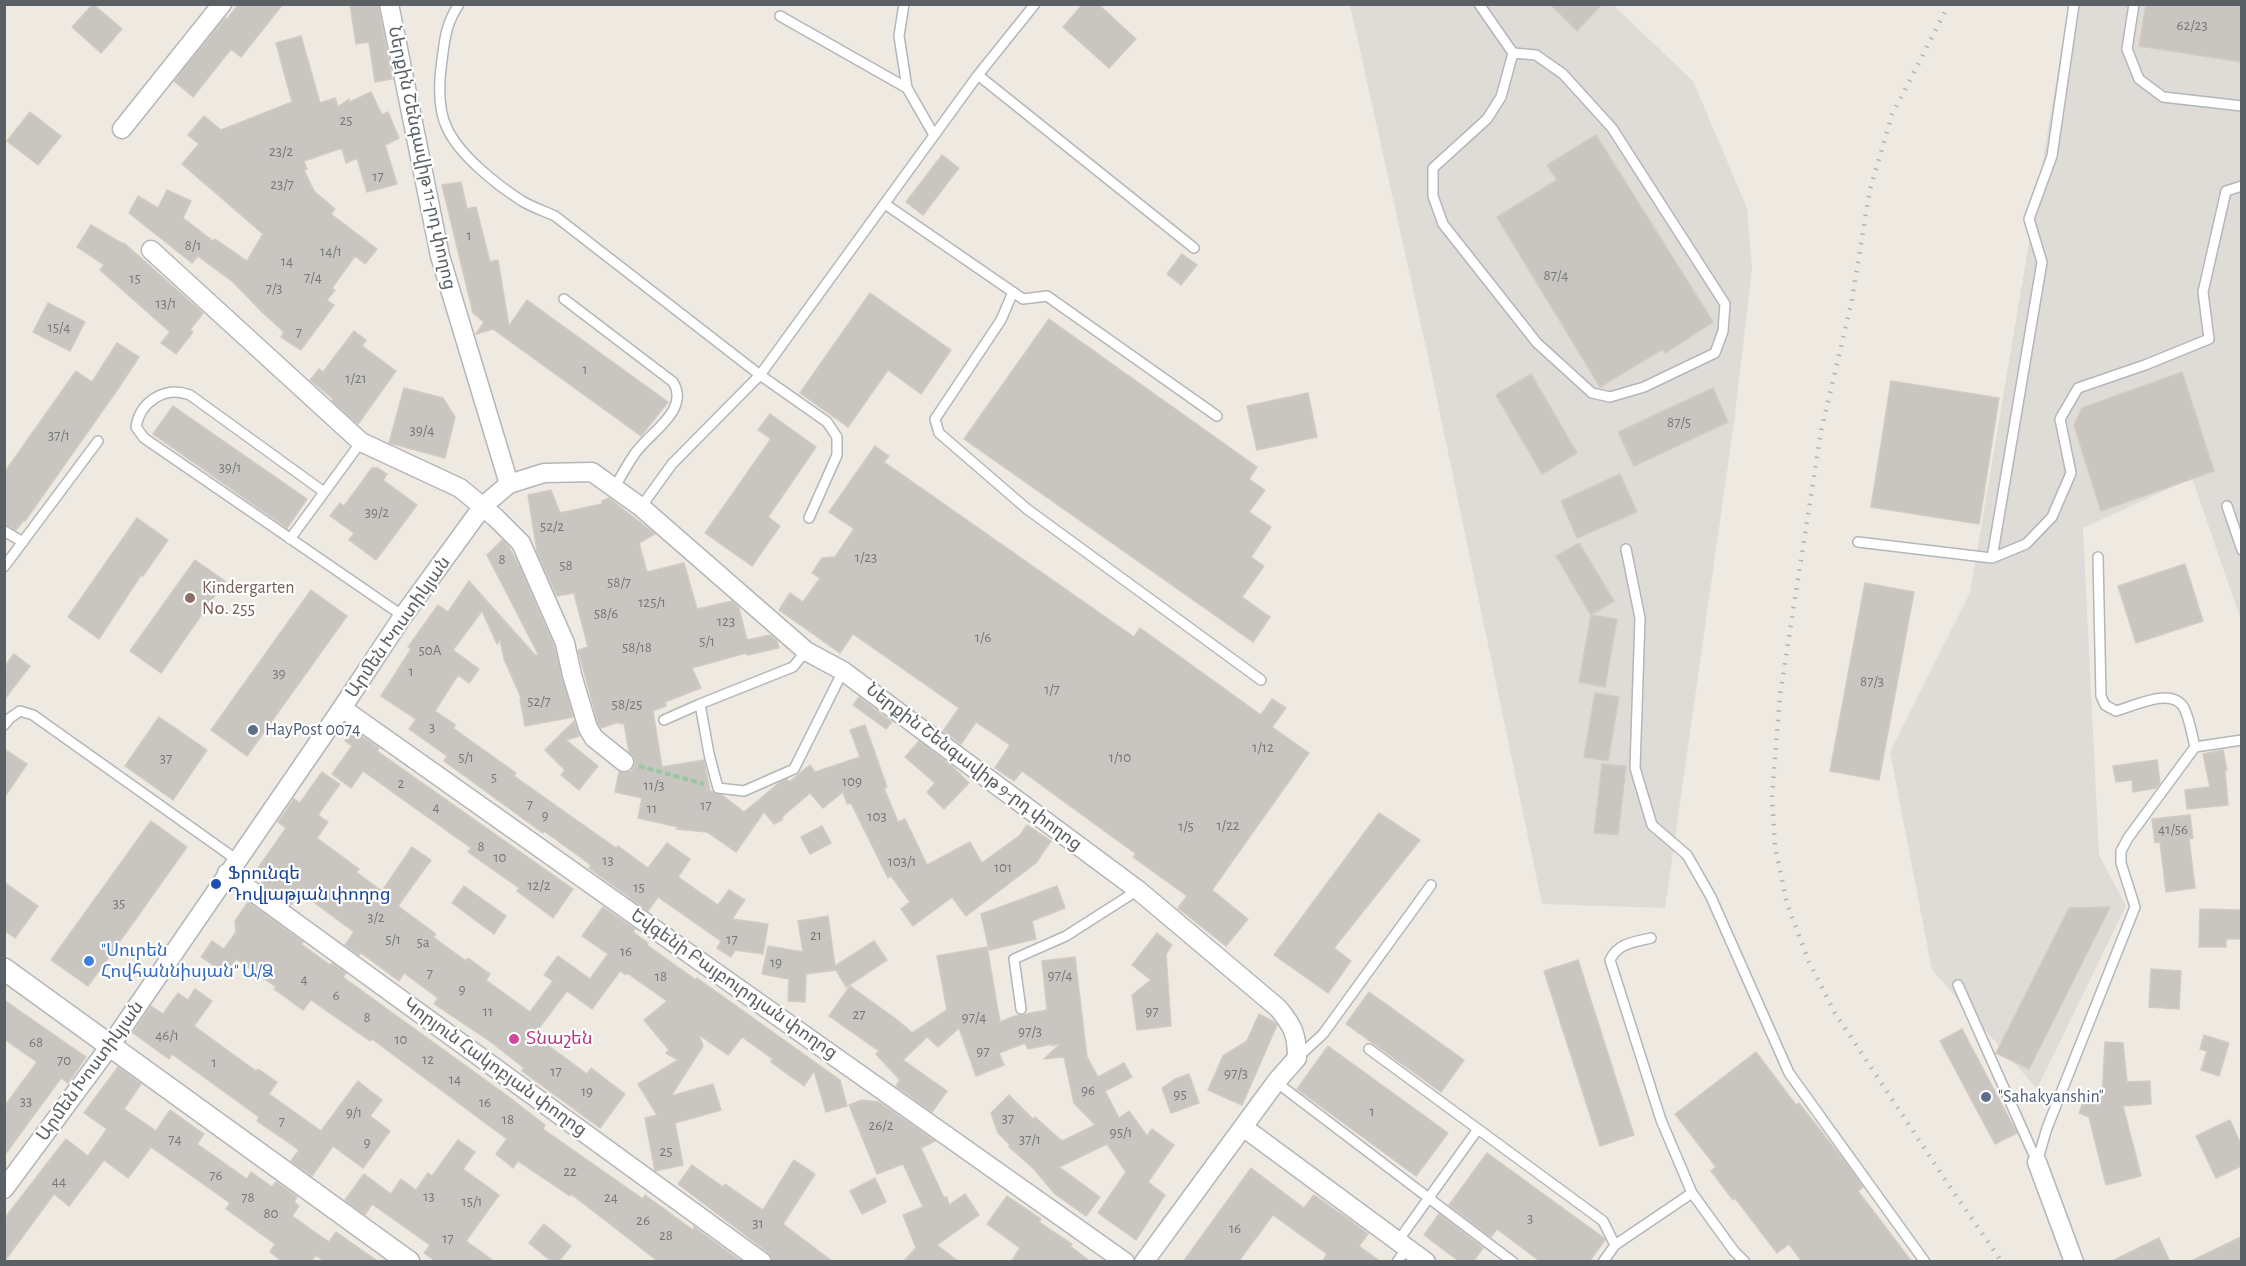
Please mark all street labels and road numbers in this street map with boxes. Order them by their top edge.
street label: Ներքին Շենգավիթ 11-րդ փողոց [383,24,461,292]
street label: Արմեն Խոստիկյան [341,552,455,702]
street label: Ներքին Շենգավիթ 9-րդ փողոց [862,679,1086,855]
street label: Եվգենի Բայբուրդյան փողոց [626,904,842,1064]
street label: Կորյուն Հակոբյան փողոց [399,993,591,1141]
street label: Արմեն Խոստիկյան [32,997,148,1145]

